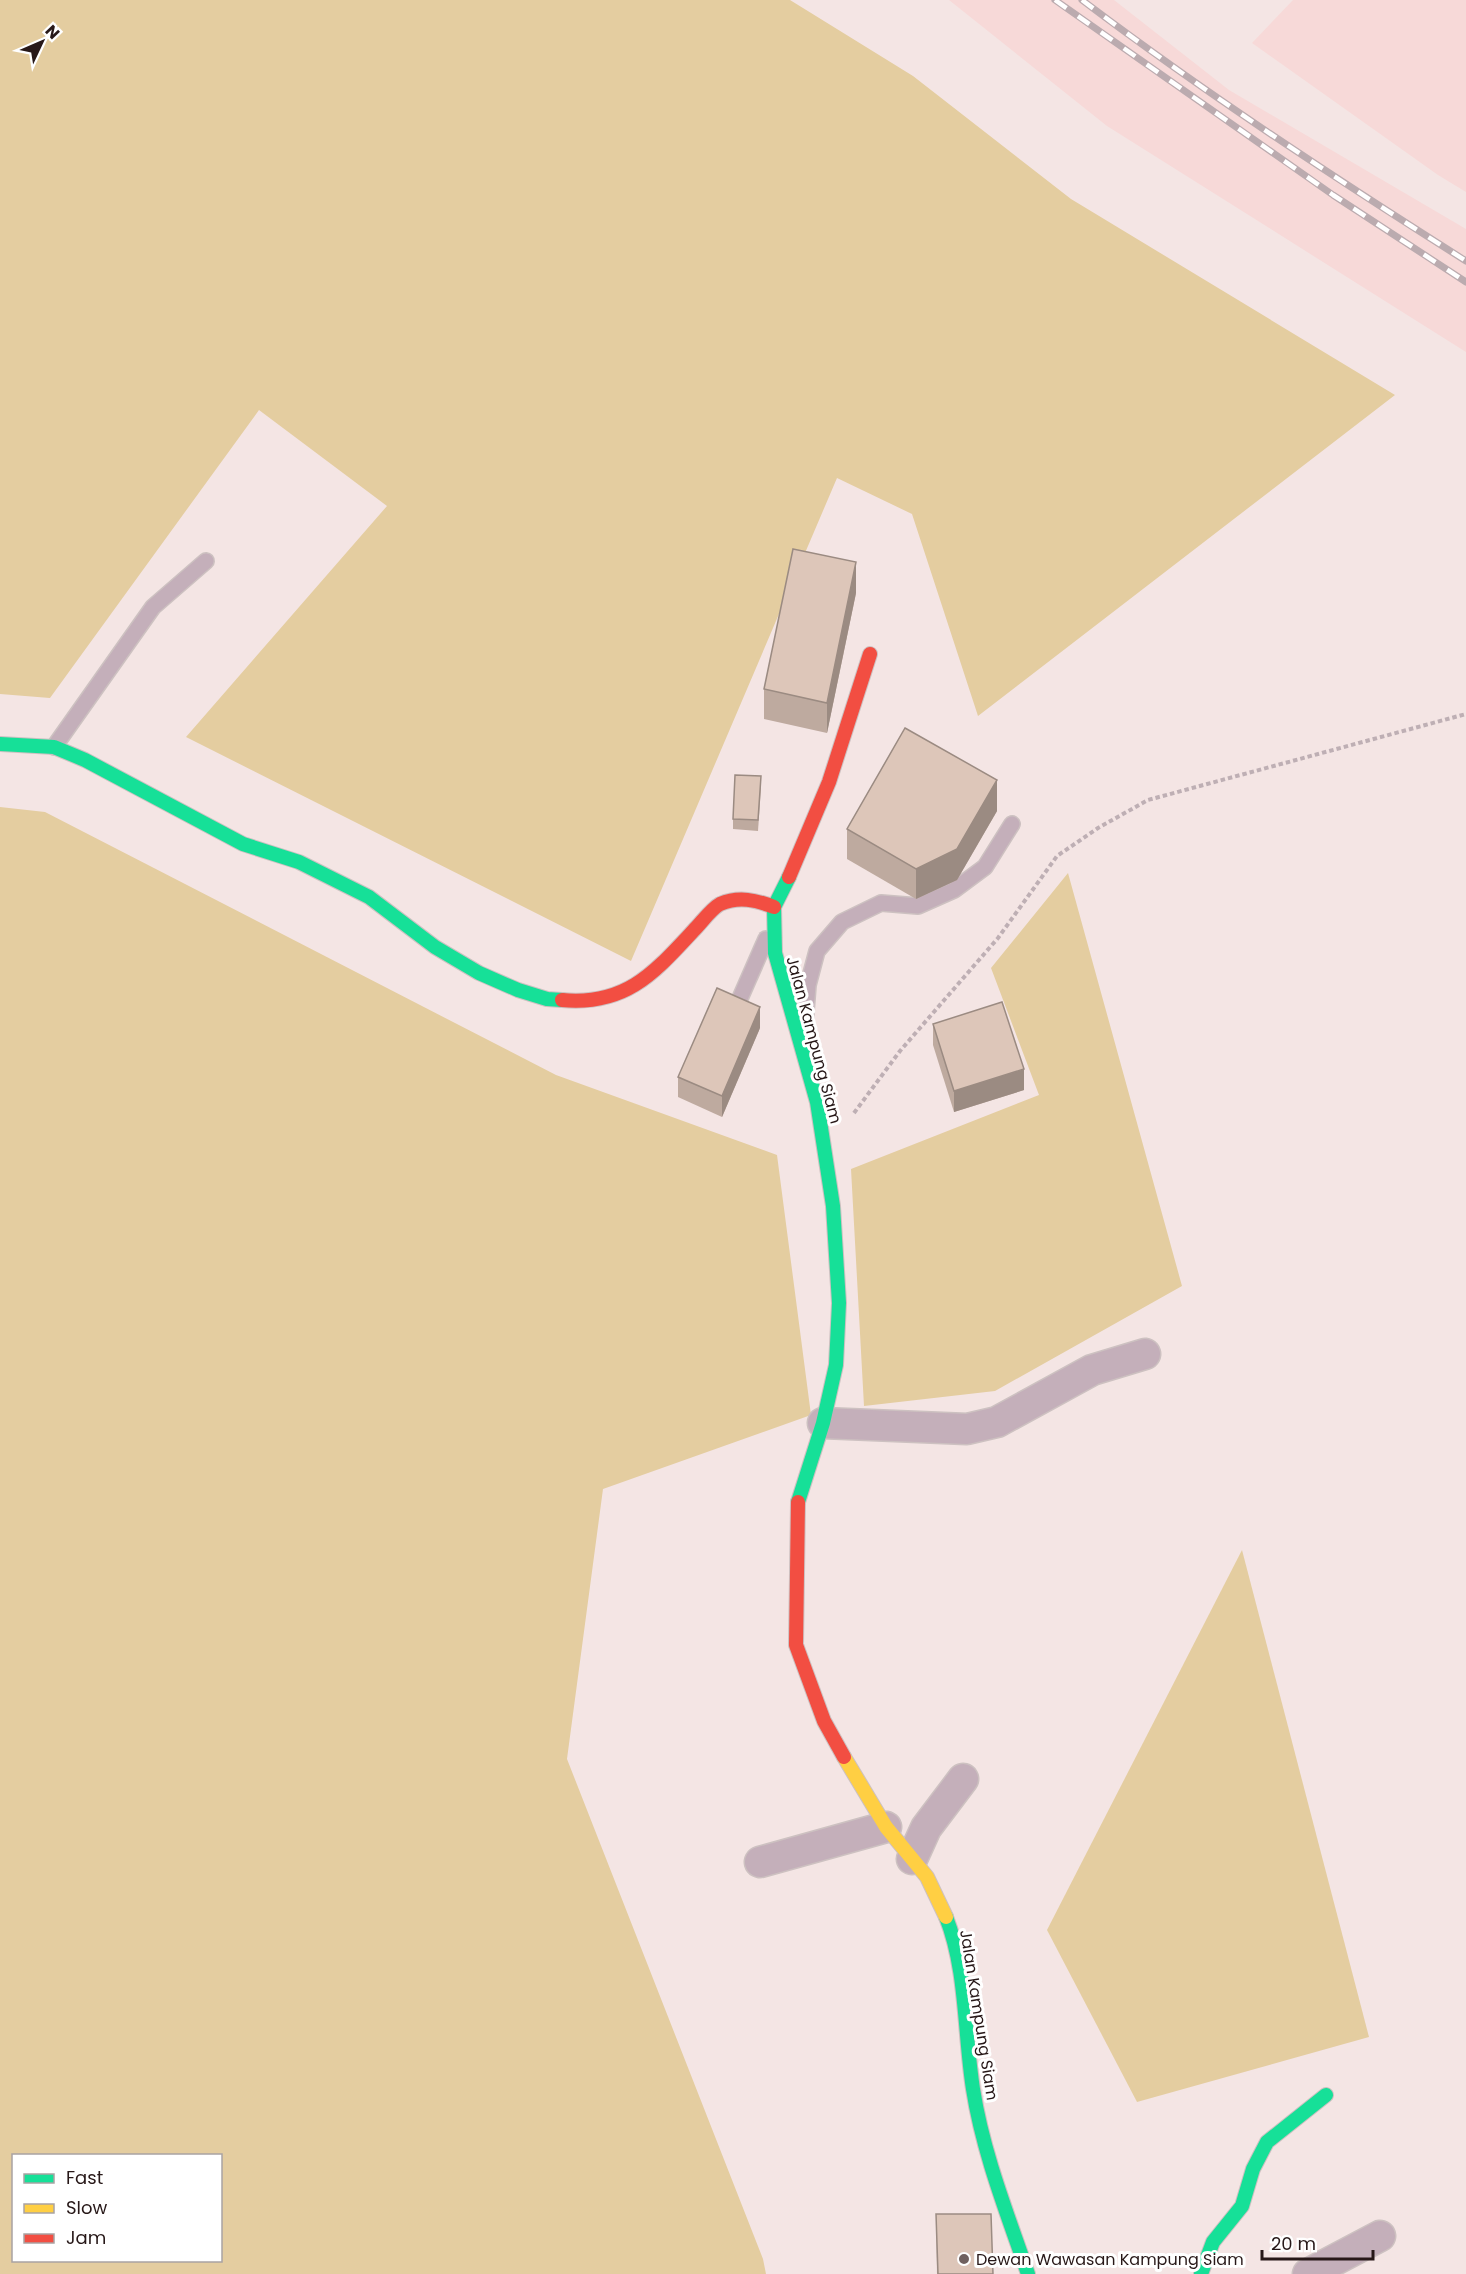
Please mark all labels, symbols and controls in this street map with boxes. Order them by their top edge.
north arrow [12,12,72,72]
text: N [40,20,65,44]
street label: Jalan Kampung Siam [781,954,847,1126]
street label: Jalan Kampung Siam [954,1928,1004,2102]
legend [12,2154,222,2262]
text: Fast [66,2165,103,2190]
text: Slow [66,2195,108,2220]
scale bar [1262,2223,1373,2261]
text: Jam [66,2225,106,2250]
text: 20 m [1271,2231,1316,2256]
place label: Dewan Wawasan Kampung Siam [976,2248,1244,2271]
marker: Dewan Wawasan Kampung Siam [957,2252,971,2266]

